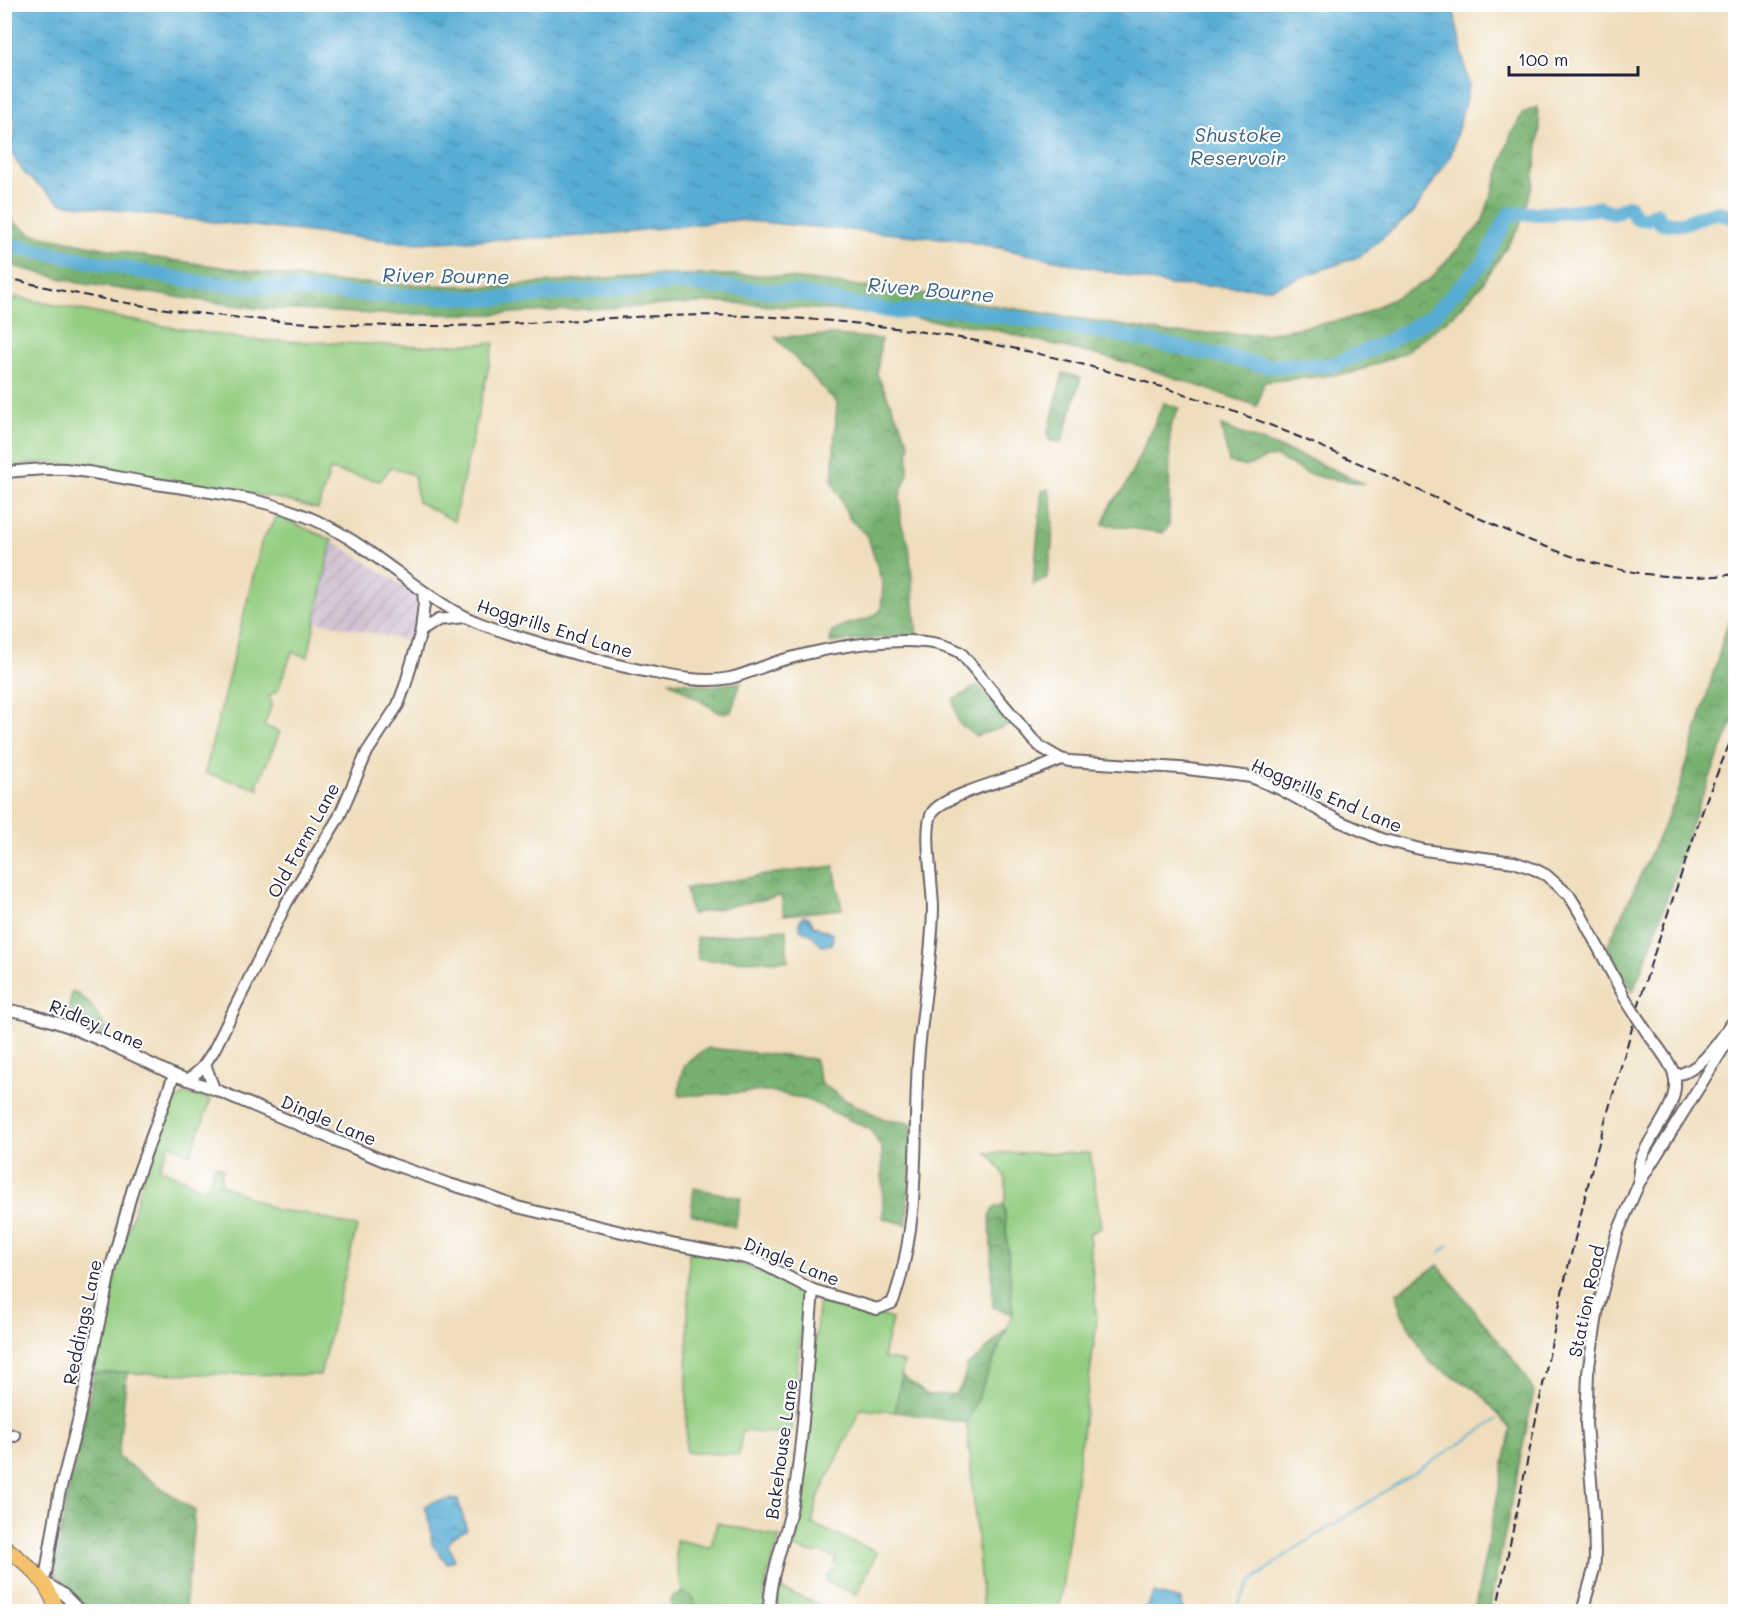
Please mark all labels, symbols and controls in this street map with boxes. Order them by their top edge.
scale bar [1509,39,1638,77]
text: 100 m [1518,47,1568,71]
water label: Shustoke Reservoir [1190,121,1286,170]
water label: River Bourne [382,261,510,289]
water label: River Bourne [867,271,995,307]
street label: Hoggrills End Lane [474,593,636,663]
street label: Hoggrills End Lane [1248,752,1406,838]
street label: Old Farm Lane [261,778,345,902]
street label: Ridley Lane [46,993,148,1055]
street label: Dingle Lane [278,1089,380,1151]
street label: Dingle Lane [740,1231,844,1291]
street label: Station Road [1562,1243,1610,1359]
street label: Reddings Lane [57,1257,107,1387]
street label: Bakehouse Lane [759,1377,803,1521]

